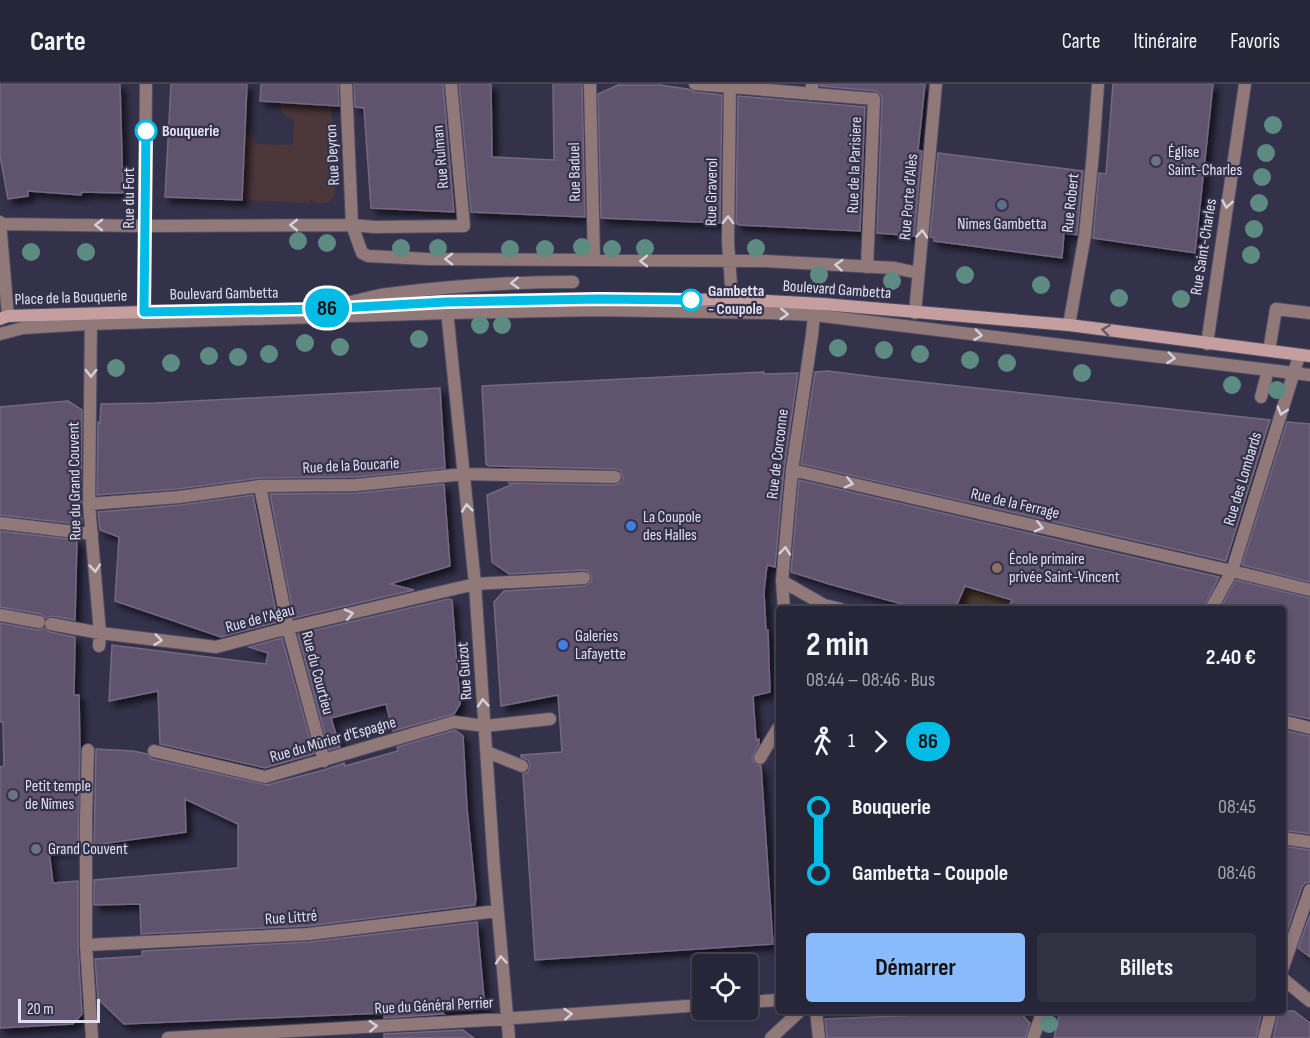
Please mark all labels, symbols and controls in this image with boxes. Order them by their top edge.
text: Carte [30,25,86,58]
text: Carte [1062,29,1101,54]
text: Itinéraire [1134,29,1197,54]
text: Favoris [1230,29,1280,54]
street label: Rue de la Parisiere [844,116,866,214]
marker: Bouquerie [135,120,157,142]
place label: Bouquerie [162,122,220,141]
street label: Rue Deyron [322,124,344,186]
street label: Rue Rulman [429,125,453,189]
street label: Rue Baduel [565,142,585,202]
place label: Église Saint-Charles [1168,143,1242,180]
street label: Rue Porte d'Alès [896,153,922,241]
marker: Église Saint-Charles [1149,154,1163,168]
street label: Rue Graverol [702,158,722,226]
street label: Rue du Fort [120,167,139,229]
street label: Rue Robert [1058,172,1084,234]
street label: Rue Saint-Charles [1187,197,1221,297]
marker: Nimes Gambetta [995,198,1009,212]
one-way arrow [1222,200,1234,209]
one-way arrow [722,215,735,224]
place label: Nimes Gambetta [957,215,1047,234]
one-way arrow [94,219,103,231]
one-way arrow [289,219,298,231]
one-way arrow [915,229,928,238]
one-way arrow [445,253,454,265]
one-way arrow [640,255,649,267]
one-way arrow [835,258,844,271]
one-way arrow [510,276,519,289]
street label: Boulevard Gambetta [782,277,892,303]
place label: Gambetta - Coupole [708,282,764,319]
street label: Boulevard Gambetta [170,284,278,304]
street label: Place de la Bouquerie [14,287,128,309]
line badge: 86 [300,288,354,328]
marker: Gambetta - Coupole [680,289,702,311]
text: 86 [317,296,337,321]
one-way arrow [780,307,789,320]
one-way arrow [1102,325,1111,337]
one-way arrow [973,329,982,341]
one-way arrow [1167,351,1176,364]
one-way arrow [85,368,97,377]
one-way arrow [1277,405,1289,416]
street label: Rue de Corconne [763,408,793,500]
street label: Rue du Grand Couvent [64,421,86,541]
street label: Rue des Lombards [1220,430,1266,528]
street label: Rue de la Boucarie [302,454,400,478]
one-way arrow [843,476,853,489]
street label: Rue de la Ferrage [969,485,1061,523]
one-way arrow [461,504,474,513]
place label: La Coupole des Halles [643,508,701,545]
marker: La Coupole des Halles [624,519,638,533]
one-way arrow [1033,519,1043,532]
one-way arrow [778,546,791,555]
place label: École primaire privée Saint-Vincent [1009,550,1120,587]
marker: École primaire privée Saint-Vincent [990,561,1004,575]
one-way arrow [88,563,101,572]
street label: Rue de l'Agau [224,601,296,637]
one-way arrow [343,608,353,621]
text: 2 min [806,625,869,665]
place label: Galeries Lafayette [575,627,626,664]
street label: Rue du Courtieu [297,629,337,717]
one-way arrow [154,633,163,646]
marker: Galeries Lafayette [556,638,570,652]
street label: Rue Guizot [453,641,476,700]
text: 2.40 € [1206,644,1256,671]
text: 08:44 – 08:46 · Bus [806,668,935,692]
one-way arrow [477,698,490,707]
street label: Rue du Mûrier d'Espagne [268,713,398,767]
icon: walk [806,725,839,758]
icon: forward [864,725,897,758]
text: 1 [848,729,855,753]
text: 86 [918,729,938,754]
place label: Petit temple de Nîmes [25,777,91,814]
marker: Petit temple de Nîmes [6,788,20,802]
text: Bouquerie [852,794,931,821]
text: 08:45 [1218,795,1256,819]
place label: Grand Couvent [48,840,128,859]
marker: Grand Couvent [29,842,43,856]
text: Gambetta - Coupole [852,860,1008,887]
text: 08:46 [1217,861,1256,885]
street label: Rue Littré [264,907,318,929]
button: Démarrer [806,933,1025,1002]
button: Billets [1037,933,1256,1002]
map controls [692,954,758,1020]
button: locate [692,954,758,1020]
one-way arrow [495,955,508,964]
street label: Rue du Général Perrier [374,993,494,1019]
scale bar [18,996,100,1024]
text: 20 m [27,1000,54,1019]
one-way arrow [563,1008,572,1021]
one-way arrow [369,1020,378,1033]

